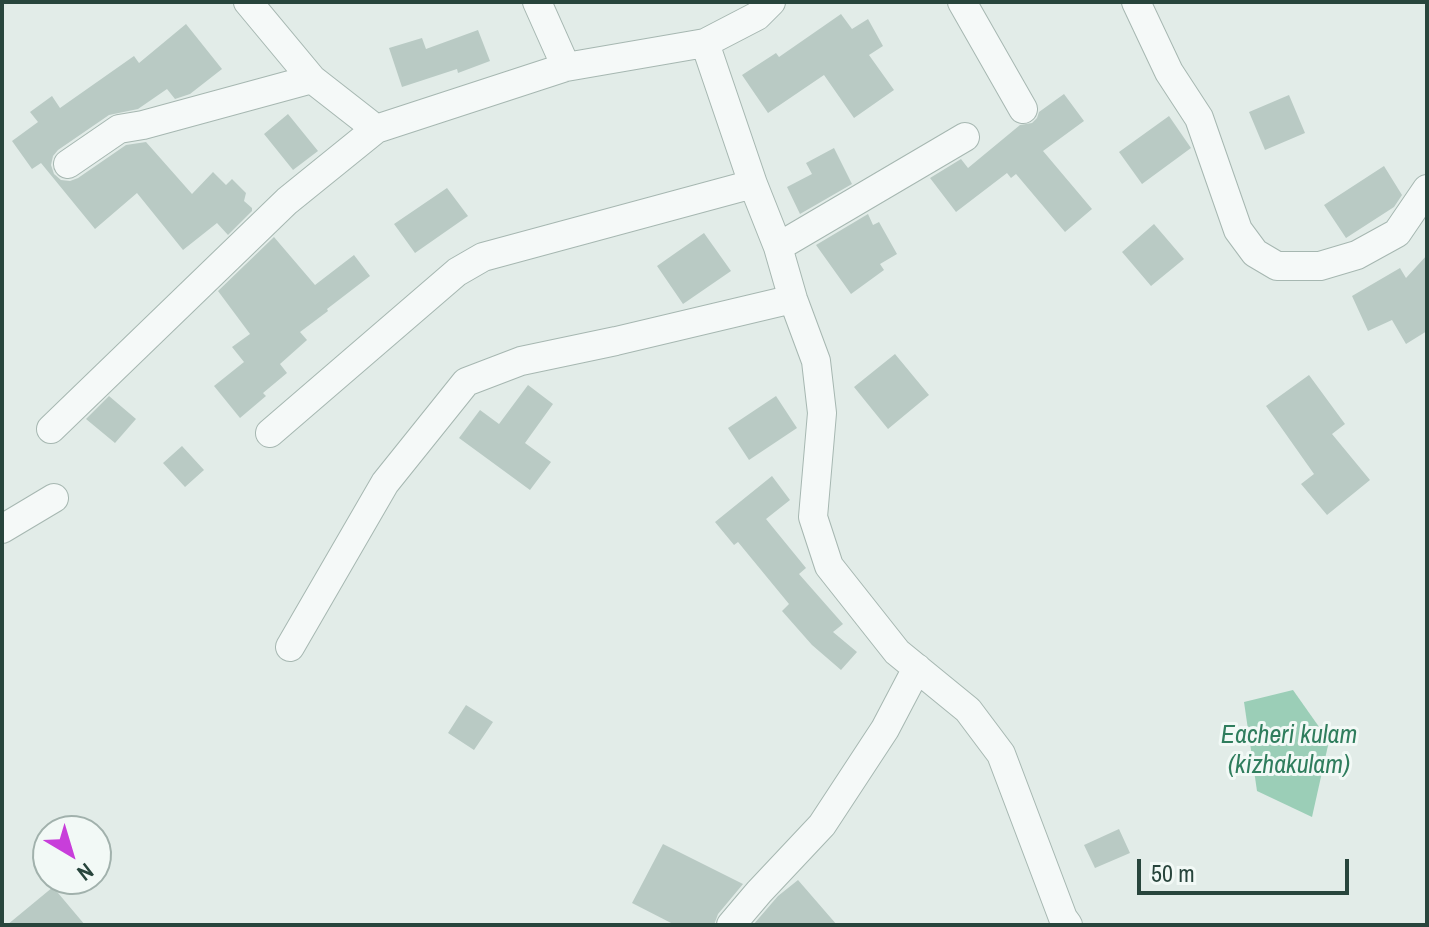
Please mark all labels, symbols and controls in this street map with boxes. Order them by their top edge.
water label: Eacheri kulam (kizhakulam) [1221,720,1357,782]
north arrow [32,815,112,895]
scale bar [1141,843,1353,893]
text: N [71,857,100,888]
text: 50 m [1151,857,1195,889]

